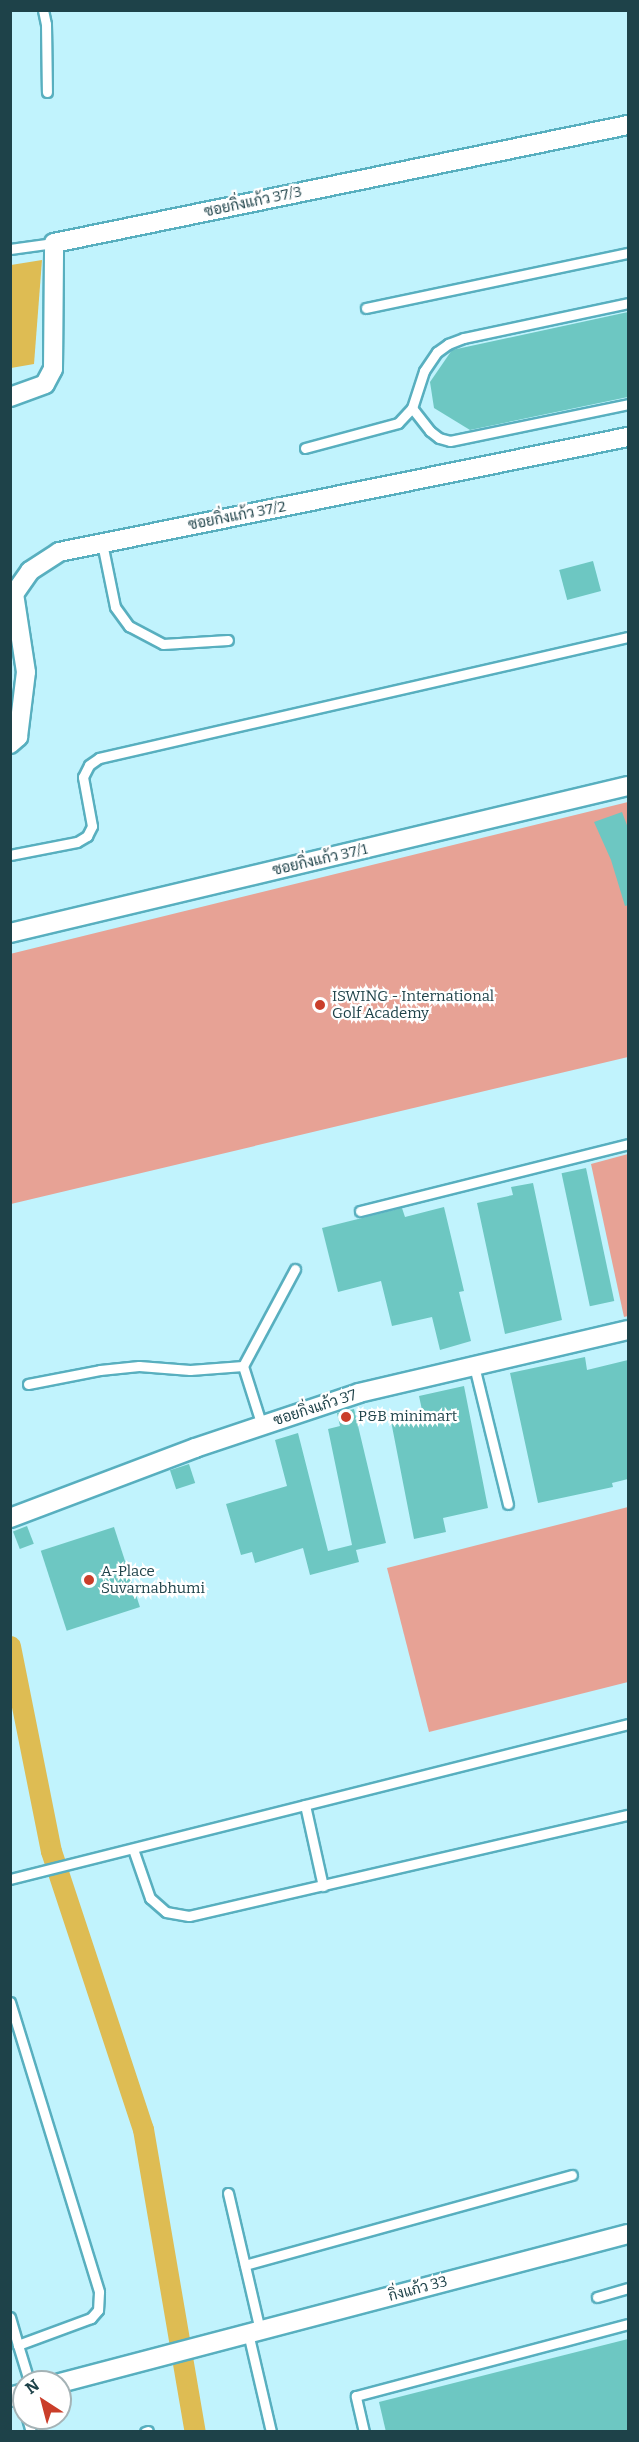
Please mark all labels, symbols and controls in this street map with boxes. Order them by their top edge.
street label: ซอยกิ่งแก้ว 37/3 [202,183,304,221]
street label: ซอยกิ่งแก้ว 37/2 [187,498,287,534]
street label: ซอยกิ่งแก้ว 37/1 [271,840,369,880]
place label: ISWING - International Golf Academy [332,987,494,1022]
marker: ISWING - International Golf Academy [313,998,327,1012]
street label: ซอยกิ่งแก้ว 37 [271,1386,359,1430]
place label: P&B minimart [358,1408,457,1426]
marker: P&B minimart [339,1410,353,1424]
place label: A-Place Suvarnabhumi [101,1562,205,1597]
marker: A-Place Suvarnabhumi [82,1573,96,1587]
street label: กิ่งแก้ว 33 [387,2273,449,2305]
north arrow [12,2370,72,2430]
text: N [22,2375,43,2398]

